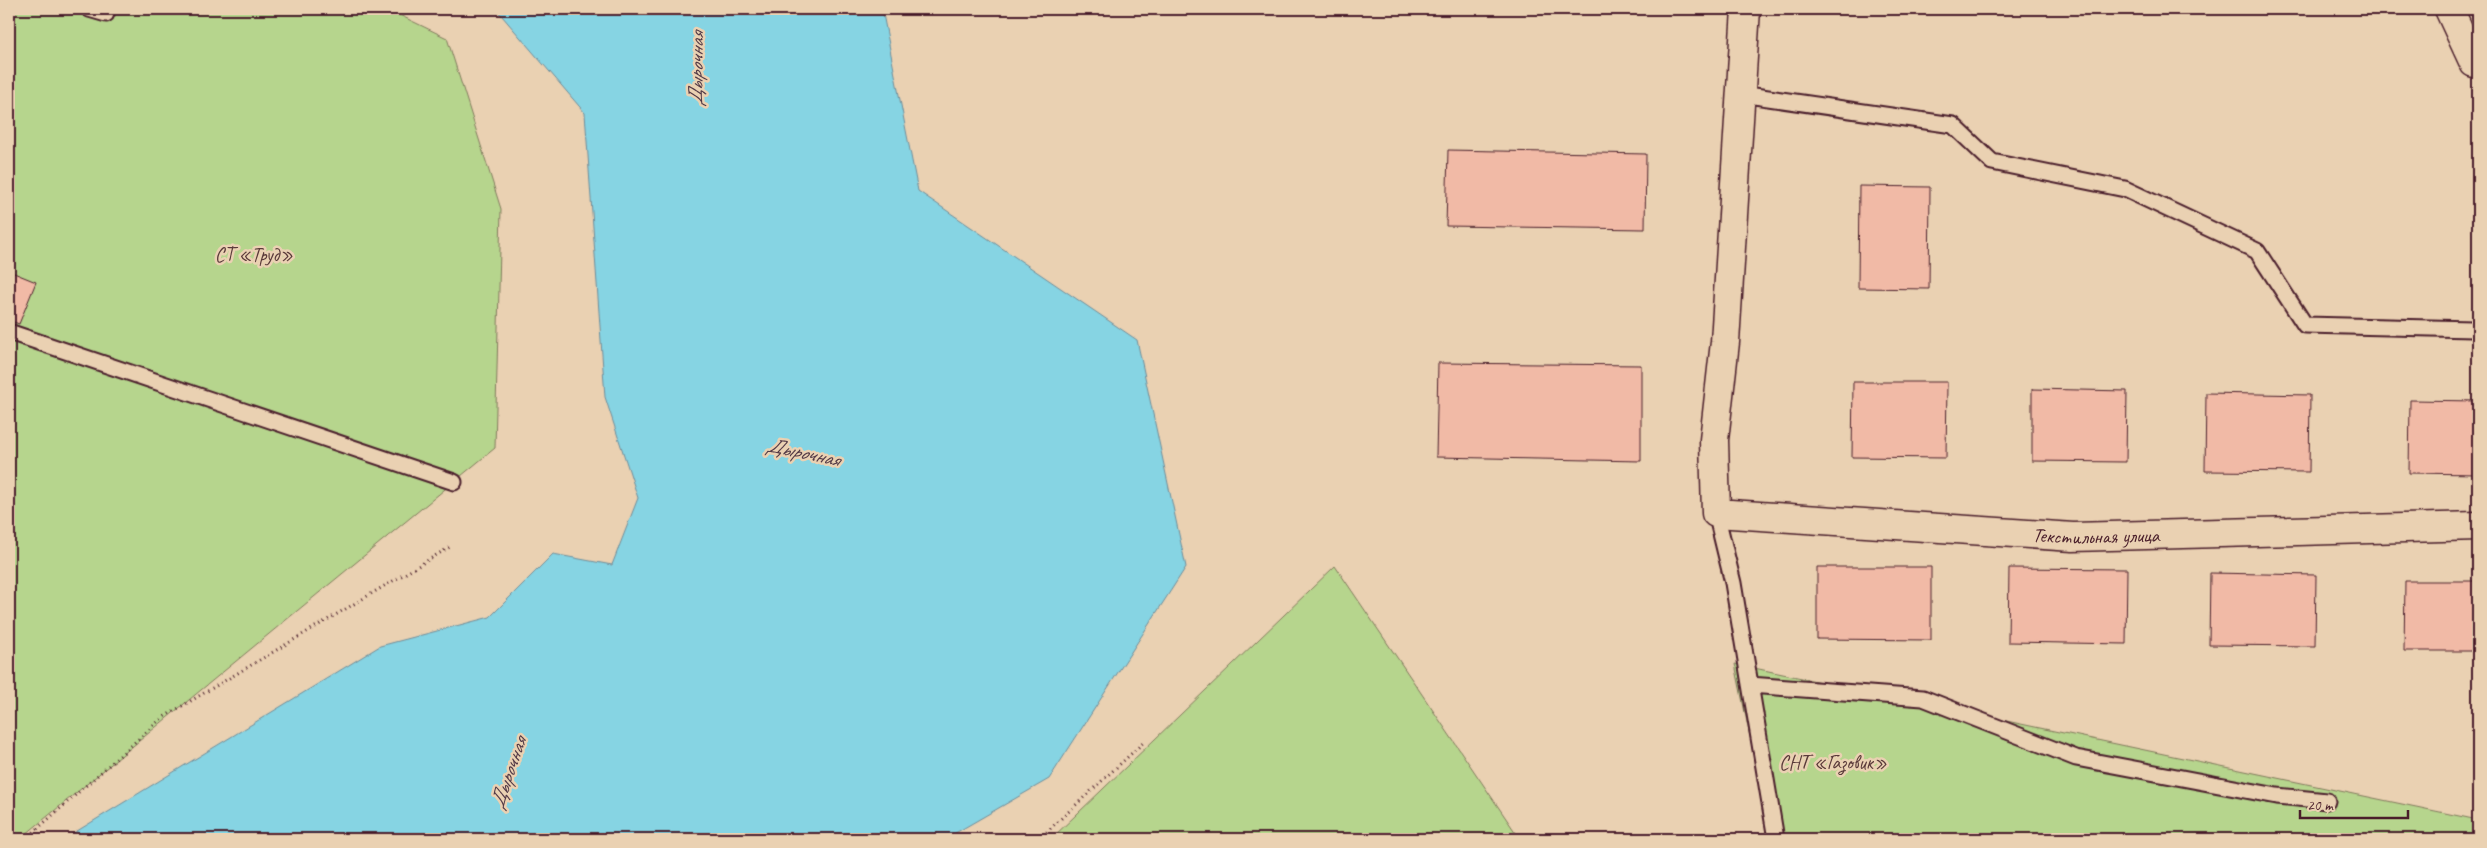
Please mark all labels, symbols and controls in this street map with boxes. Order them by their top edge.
water label: Дырочная [682,28,710,107]
park label: СТ «Труд» [215,242,293,267]
water label: Дырочная [763,431,845,473]
street label: Текстильная улица [2032,522,2161,550]
water label: Дырочная [483,730,534,813]
park label: СНТ «Газовик» [1779,750,1887,776]
scale bar [2300,788,2407,820]
text: 20 m [2307,796,2334,815]

